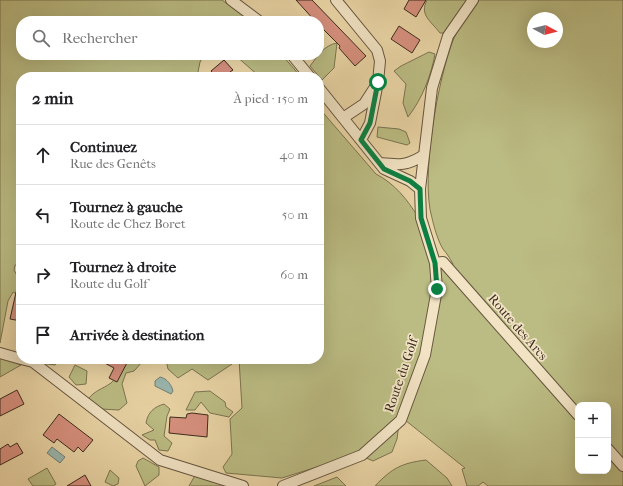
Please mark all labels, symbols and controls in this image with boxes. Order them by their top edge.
north arrow [527,12,563,48]
search box [16,16,324,60]
icon: search [30,27,52,49]
text: Rechercher [62,29,137,47]
route start [369,73,387,91]
text: 2 min [32,88,73,108]
text: À pied · 150 m [233,91,308,106]
text: Continuez [70,138,137,156]
icon: ahead [32,144,54,166]
text: 40 m [280,147,308,162]
text: Rue des Genêts [70,156,156,171]
text: Tournez à gauche [70,198,183,216]
icon: left [32,204,54,226]
text: 50 m [282,207,308,222]
text: Route de Chez Boret [70,216,186,231]
text: Tournez à droite [70,258,176,276]
icon: right [32,264,54,286]
text: 60 m [280,267,308,282]
text: Route du Golf [70,276,148,291]
route end [428,280,446,298]
street label: Route des Arcs [485,291,551,363]
icon: arrive [32,324,54,346]
text: Arrivée à destination [70,326,205,344]
street label: Route du Golf [381,333,422,414]
map controls [575,402,611,474]
button: + [575,402,611,438]
button: − [575,438,611,474]

